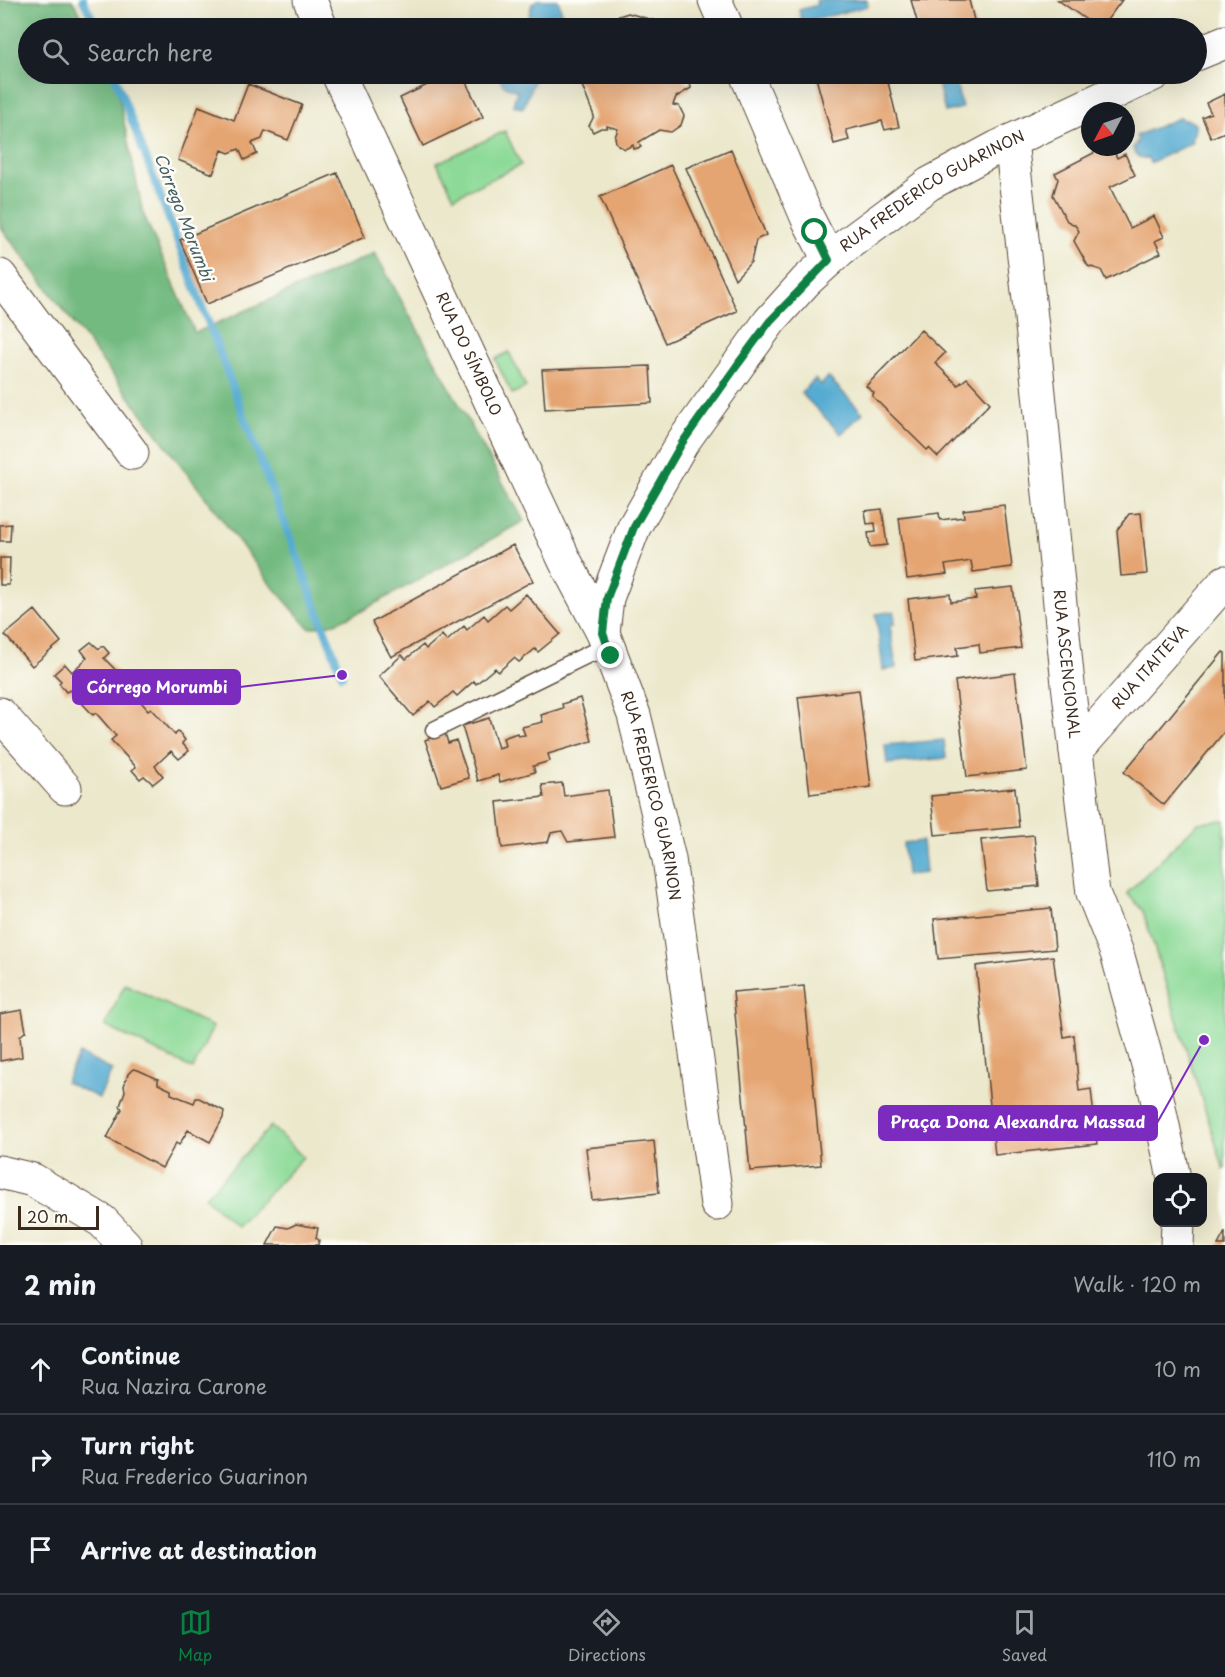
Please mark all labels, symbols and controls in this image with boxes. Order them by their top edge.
search box [18,18,1207,84]
icon: search [39,35,72,68]
text: Search here [87,35,213,68]
north arrow [1081,102,1135,156]
street label: RUA FREDERICO GUARINON [834,123,1028,256]
water label: Córrego Morumbi [150,149,221,286]
route start [801,218,827,244]
street label: RUA DO SÍMBOLO [431,288,509,419]
street label: RUA ASCENCIONAL [1049,588,1087,740]
street label: RUA ITAITEVA [1105,619,1193,713]
route end [597,642,623,668]
callout: Córrego Morumbi [73,670,240,704]
text: Córrego Morumbi [86,674,228,698]
street label: RUA FREDERICO GUARINON [616,687,688,902]
callout: Praça Dona Alexandra Massad [879,1106,1157,1140]
text: Praça Dona Alexandra Massad [891,1109,1146,1133]
map controls [1153,1173,1207,1227]
button: locate [1153,1173,1207,1227]
scale bar [18,1203,99,1230]
text: 20 m [27,1204,68,1228]
text: 2 min [24,1265,97,1304]
text: Walk · 120 m [1073,1269,1201,1299]
text: Continue [81,1338,180,1371]
icon: ahead [24,1353,57,1386]
text: 10 m [1154,1354,1201,1384]
text: Rua Nazira Carone [81,1371,267,1401]
text: Turn right [81,1428,194,1461]
icon: right [24,1443,57,1476]
text: 110 m [1147,1444,1201,1474]
text: Rua Frederico Guarinon [81,1461,308,1491]
icon: arrive [24,1533,57,1566]
text: Arrive at destination [81,1533,317,1566]
tab: Map [178,1606,212,1666]
tab: Directions [568,1606,646,1666]
tab: Saved [1002,1606,1047,1666]

